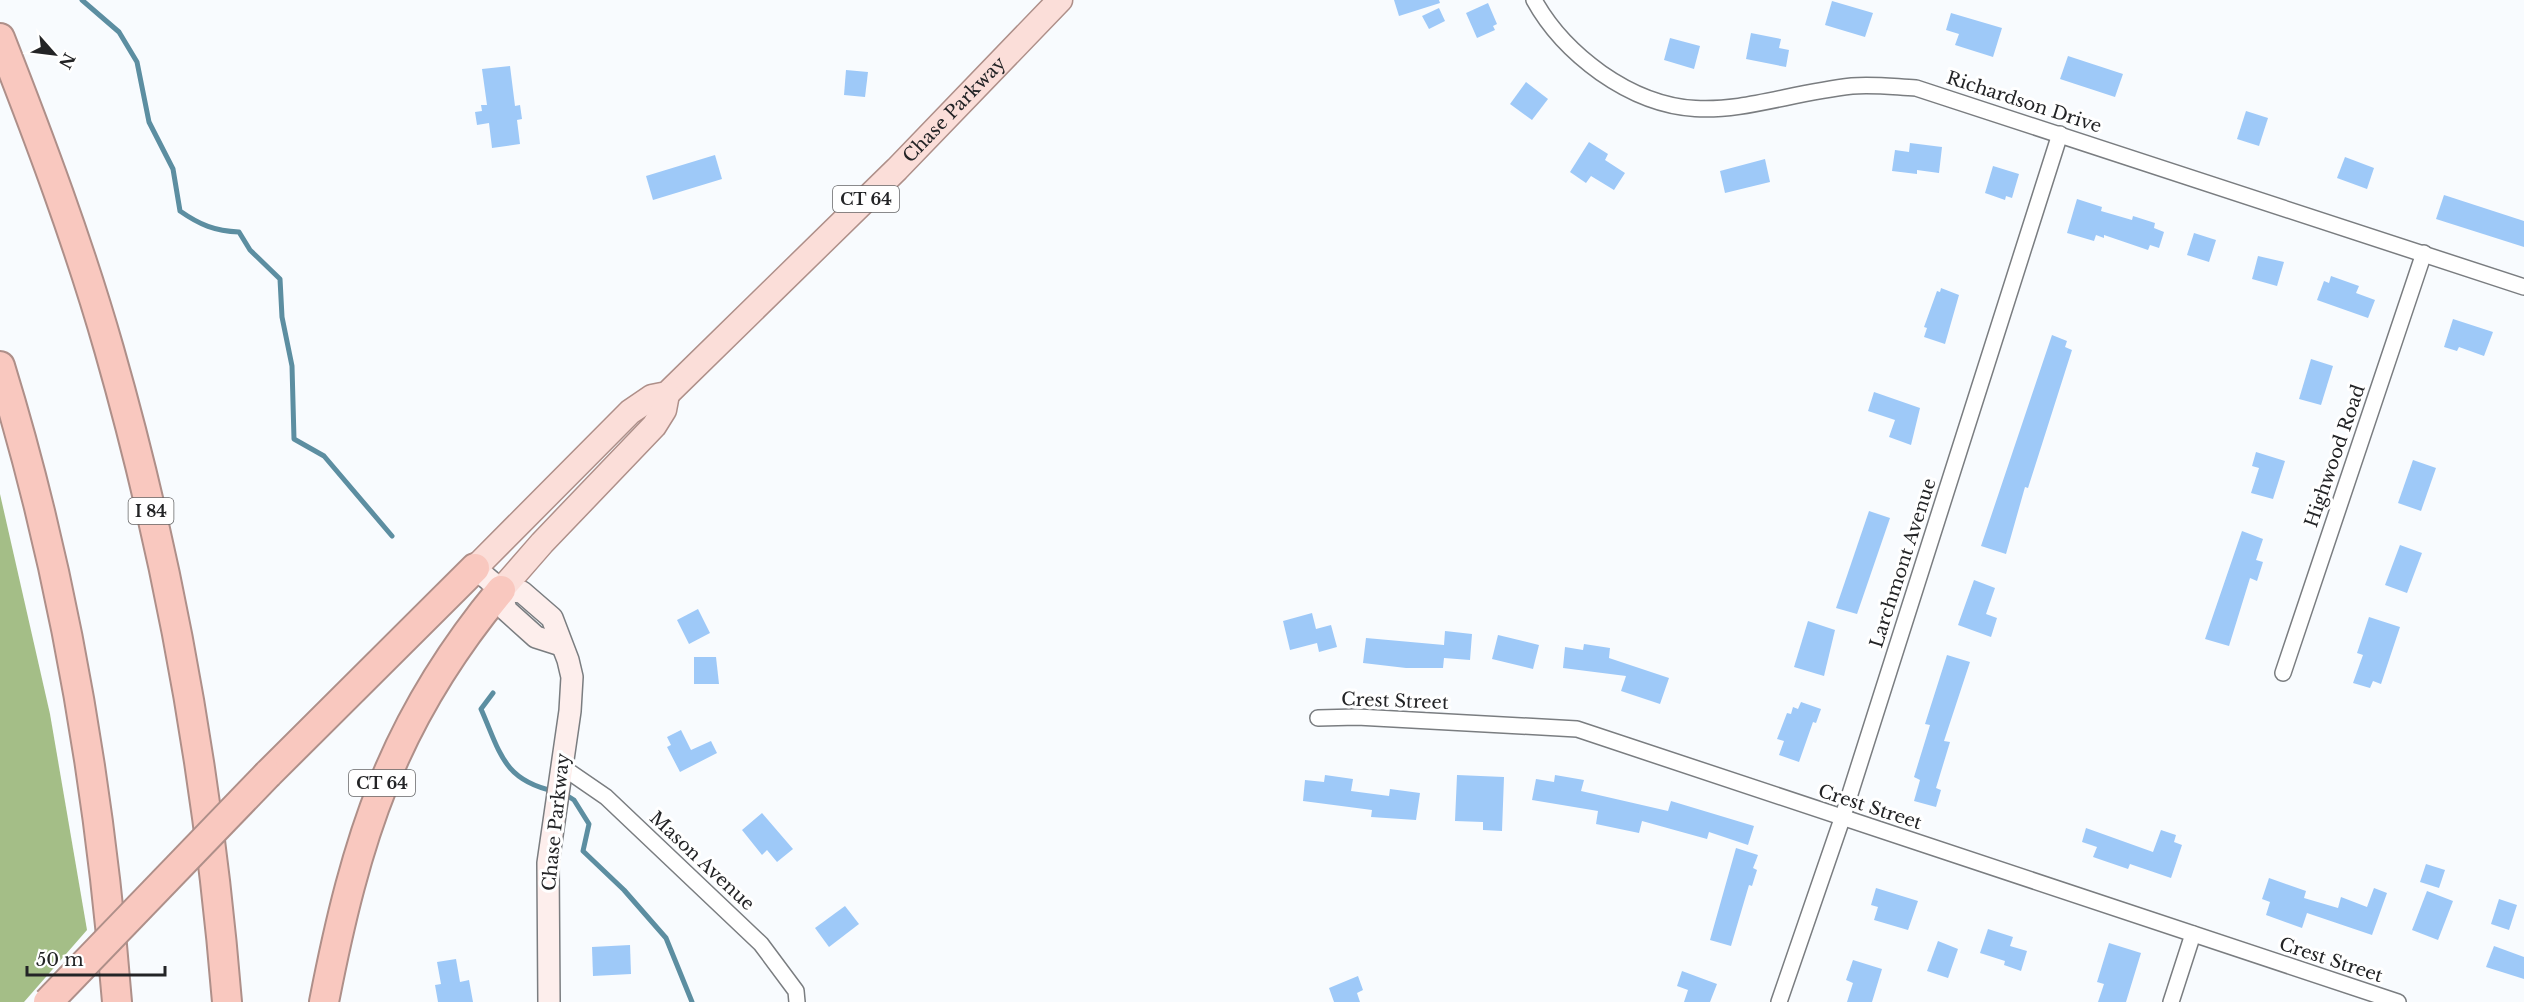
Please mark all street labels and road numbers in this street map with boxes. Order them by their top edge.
street label: Chase Parkway [898,52,1011,167]
street label: Richardson Drive [1944,67,2104,137]
road number: CT 64 [833,186,899,212]
street label: Highwood Road [2300,382,2370,530]
street label: Larchmont Avenue [1865,476,1941,650]
road number: I 84 [128,498,174,524]
street label: Crest Street [1341,688,1449,714]
street label: Chase Parkway [538,751,574,892]
road number: CT 64 [349,770,415,796]
street label: Crest Street [1816,780,1925,834]
street label: Mason Avenue [645,807,759,915]
street label: Crest Street [2277,933,2386,987]

